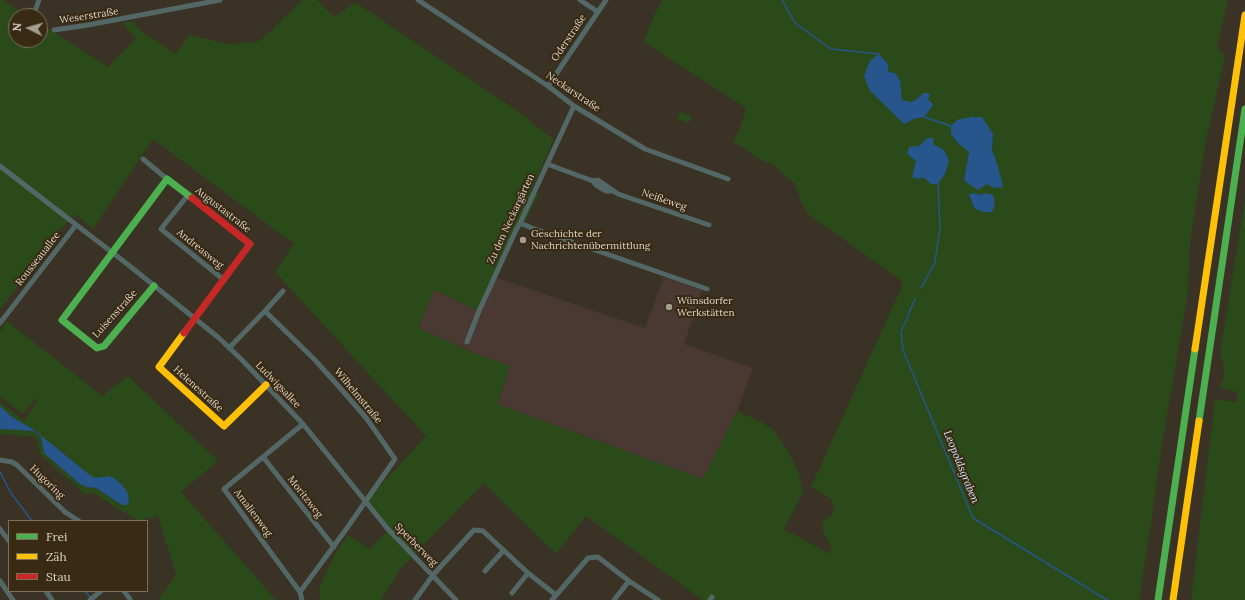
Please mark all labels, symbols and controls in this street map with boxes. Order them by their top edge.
street label: Weserstraße [59,5,119,27]
north arrow [8,8,48,48]
street label: Oderstraße [549,12,589,64]
text: N [10,22,24,32]
street label: Neckarstraße [543,69,603,115]
street label: Zu den Neckargärten [485,172,537,266]
street label: Augustastraße [193,184,253,236]
street label: Neißeweg [640,187,688,213]
street label: Andreasweg [174,227,226,271]
place label: Geschichte der Nachrichtenübermittlung [531,228,650,252]
street label: Rousseauallee [13,230,63,288]
marker: Geschichte der Nachrichtenübermittlung [518,235,528,245]
street label: Luisenstraße [90,287,140,341]
place label: Wünsdorfer Werkstätten [677,295,735,318]
marker: Wünsdorfer Werkstätten [664,302,674,312]
street label: Ludwigsallee [253,359,303,411]
street label: Helenestraße [171,364,225,414]
street label: Wilhelmstraße [331,366,385,426]
water label: Leopoldsgraben [940,429,982,505]
street label: Hugoring [27,463,67,501]
street label: Moritzweg [285,474,325,520]
street label: Amalienweg [231,487,275,539]
legend [8,520,148,592]
street label: Sperberweg [392,521,440,569]
text: Frei [46,529,67,544]
text: Zäh [46,549,67,564]
text: Stau [46,569,71,584]

